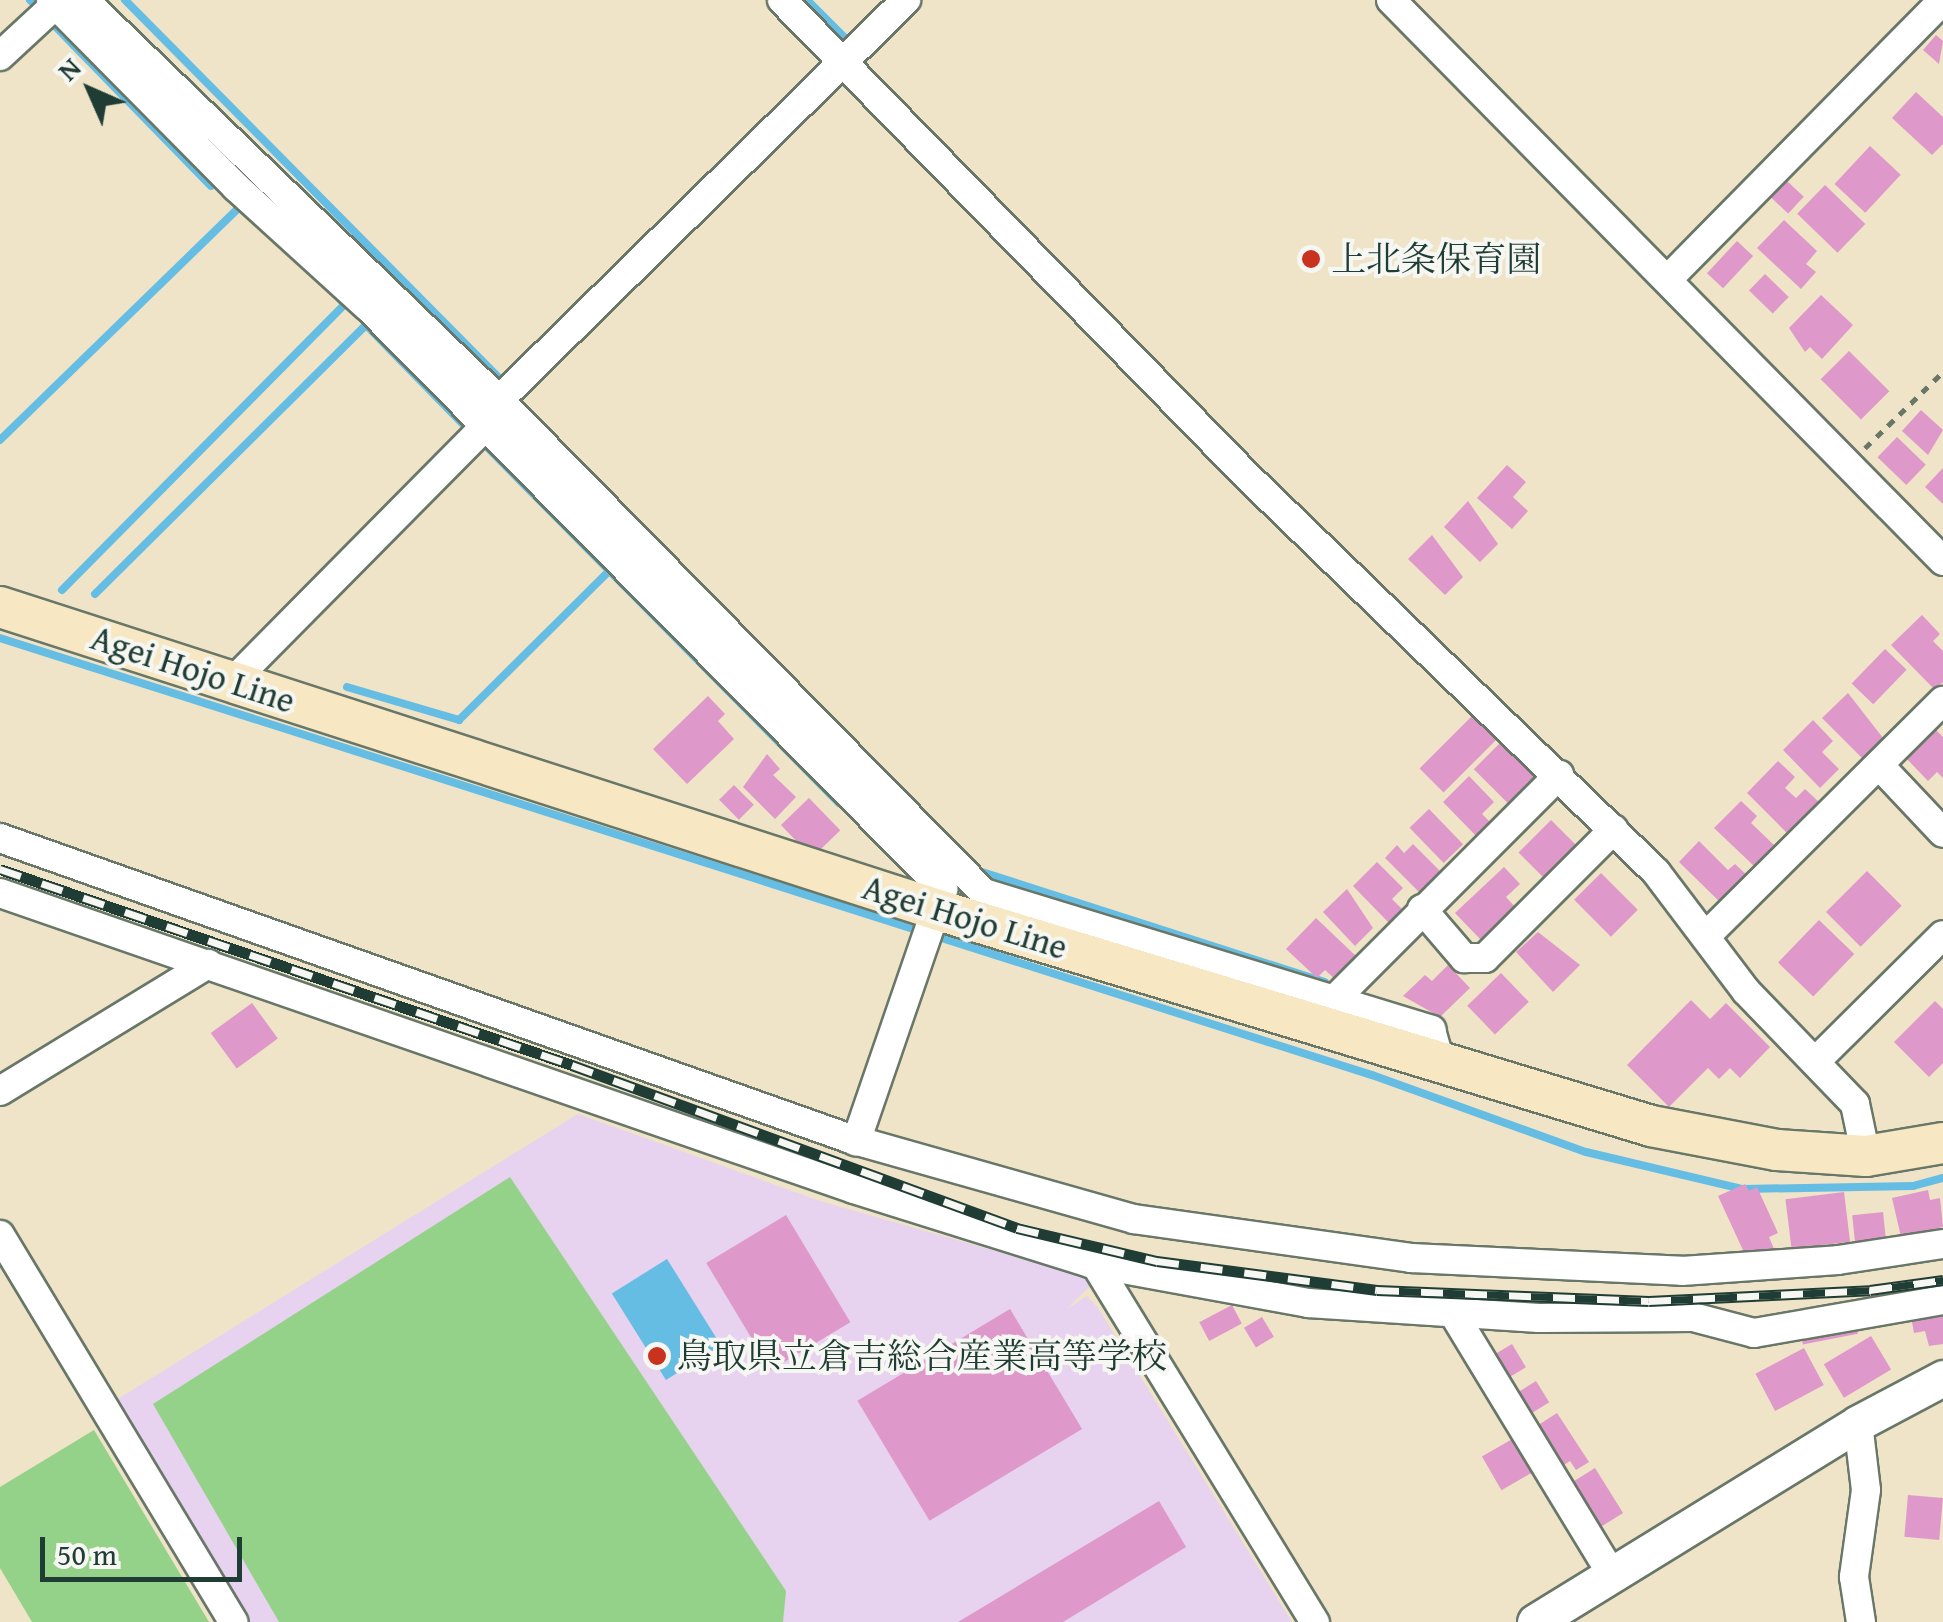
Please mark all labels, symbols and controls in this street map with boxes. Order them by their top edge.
north arrow [40,40,140,140]
text: N [47,47,90,90]
place label: 上北条保育園 [1331,238,1541,280]
marker: 上北条保育園 [1300,248,1322,270]
street label: Agei Hojo Line [86,616,300,722]
street label: Agei Hojo Line [858,866,1072,968]
place label: 鳥取県立倉吉総合産業高等学校 [677,1335,1167,1377]
marker: 鳥取県立倉吉総合産業高等学校 [646,1345,668,1367]
scale bar [45,1517,248,1579]
text: 50 m [57,1532,117,1576]

